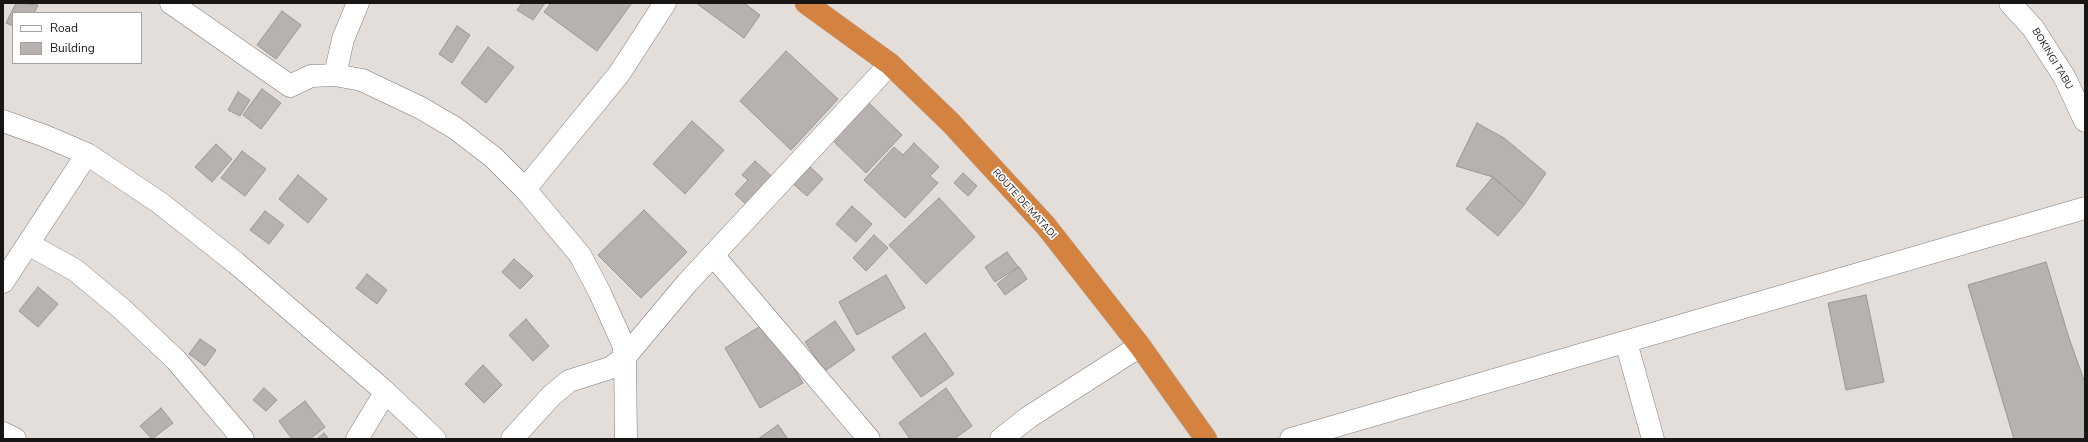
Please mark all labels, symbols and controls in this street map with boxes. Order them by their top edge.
legend [12,12,142,64]
text: Road [50,20,78,36]
street label: BOKINGI TABU [2029,26,2075,92]
text: Building [50,40,95,56]
street label: ROUTE DE MATADI [990,167,1058,241]

